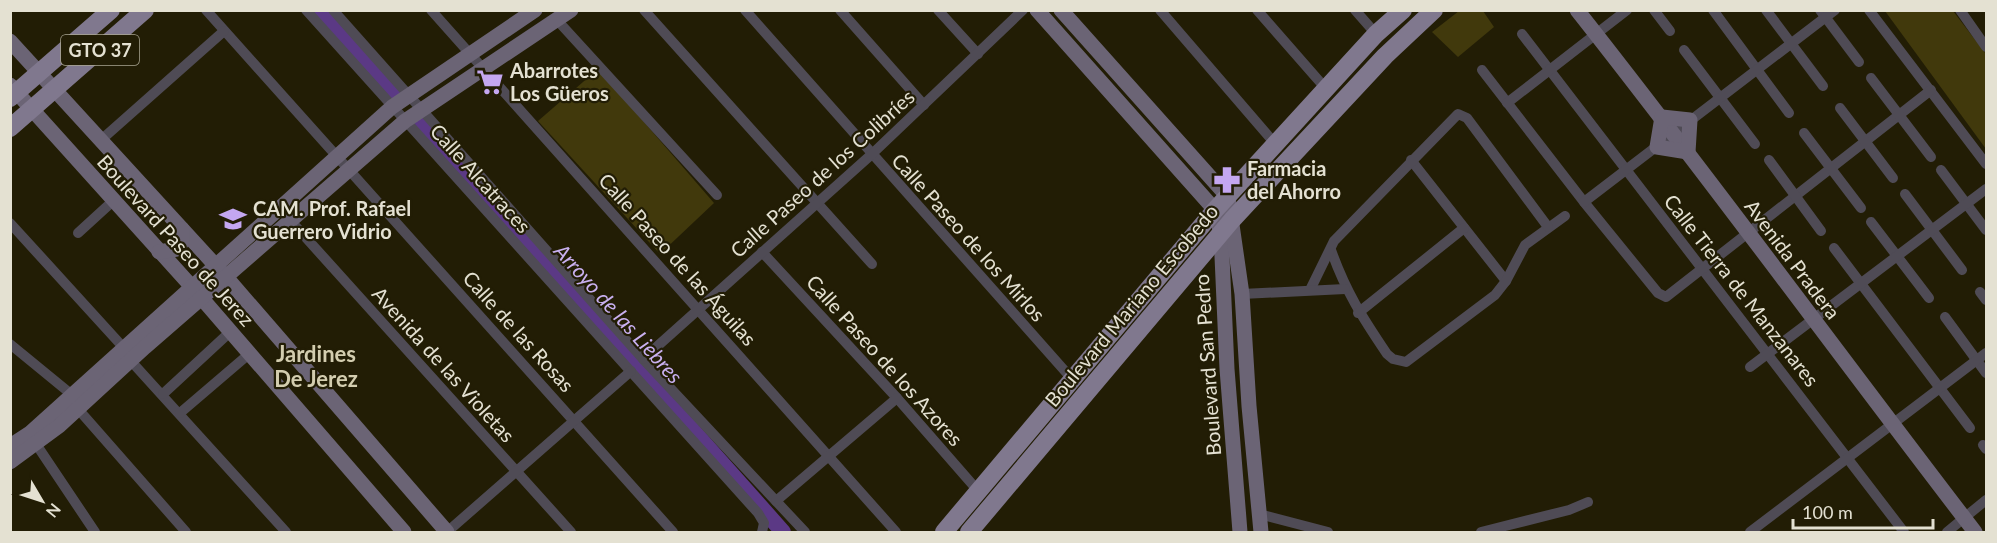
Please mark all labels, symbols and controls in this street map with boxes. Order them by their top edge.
road number: GTO 37 [61,35,139,65]
place label: Abarrotes Los Güeros [509,58,609,105]
supermarket icon: Abarrotes Los Güeros [475,67,505,97]
street label: Calle Paseo de los Colibríes [725,84,919,262]
street label: Calle Alcatraces [426,119,536,237]
street label: Calle Paseo de los Mirlos [887,148,1051,326]
street label: Boulevard Paseo de Jerez [93,149,259,331]
place label: Farmacia del Ahorro [1247,156,1341,203]
pharmacy icon: Farmacia del Ahorro [1212,165,1242,195]
street label: Calle Paseo de las Águilas [594,168,762,350]
street label: Calle Tierra de Manzanares [1660,189,1824,391]
street label: Avenida Pradera [1740,195,1846,323]
place label: CAM. Prof. Rafael Guerrero Vidrio [253,196,411,243]
street label: Boulevard Mariano Escobedo [1039,199,1223,411]
school or university icon: CAM. Prof. Rafael Guerrero Vidrio [218,204,248,234]
water label: Arroyo de las Liebres [549,237,688,388]
street label: Calle de las Rosas [458,266,580,396]
street label: Calle Paseo de los Azores [802,270,968,450]
street label: Boulevard San Pedro [1189,273,1225,457]
street label: Avenida de las Violetas [368,281,520,447]
district label: Jardines De Jerez [274,340,358,392]
north arrow [12,471,72,531]
scale bar [1793,492,1932,530]
text: N [43,500,65,522]
text: 100 m [1802,501,1853,523]

